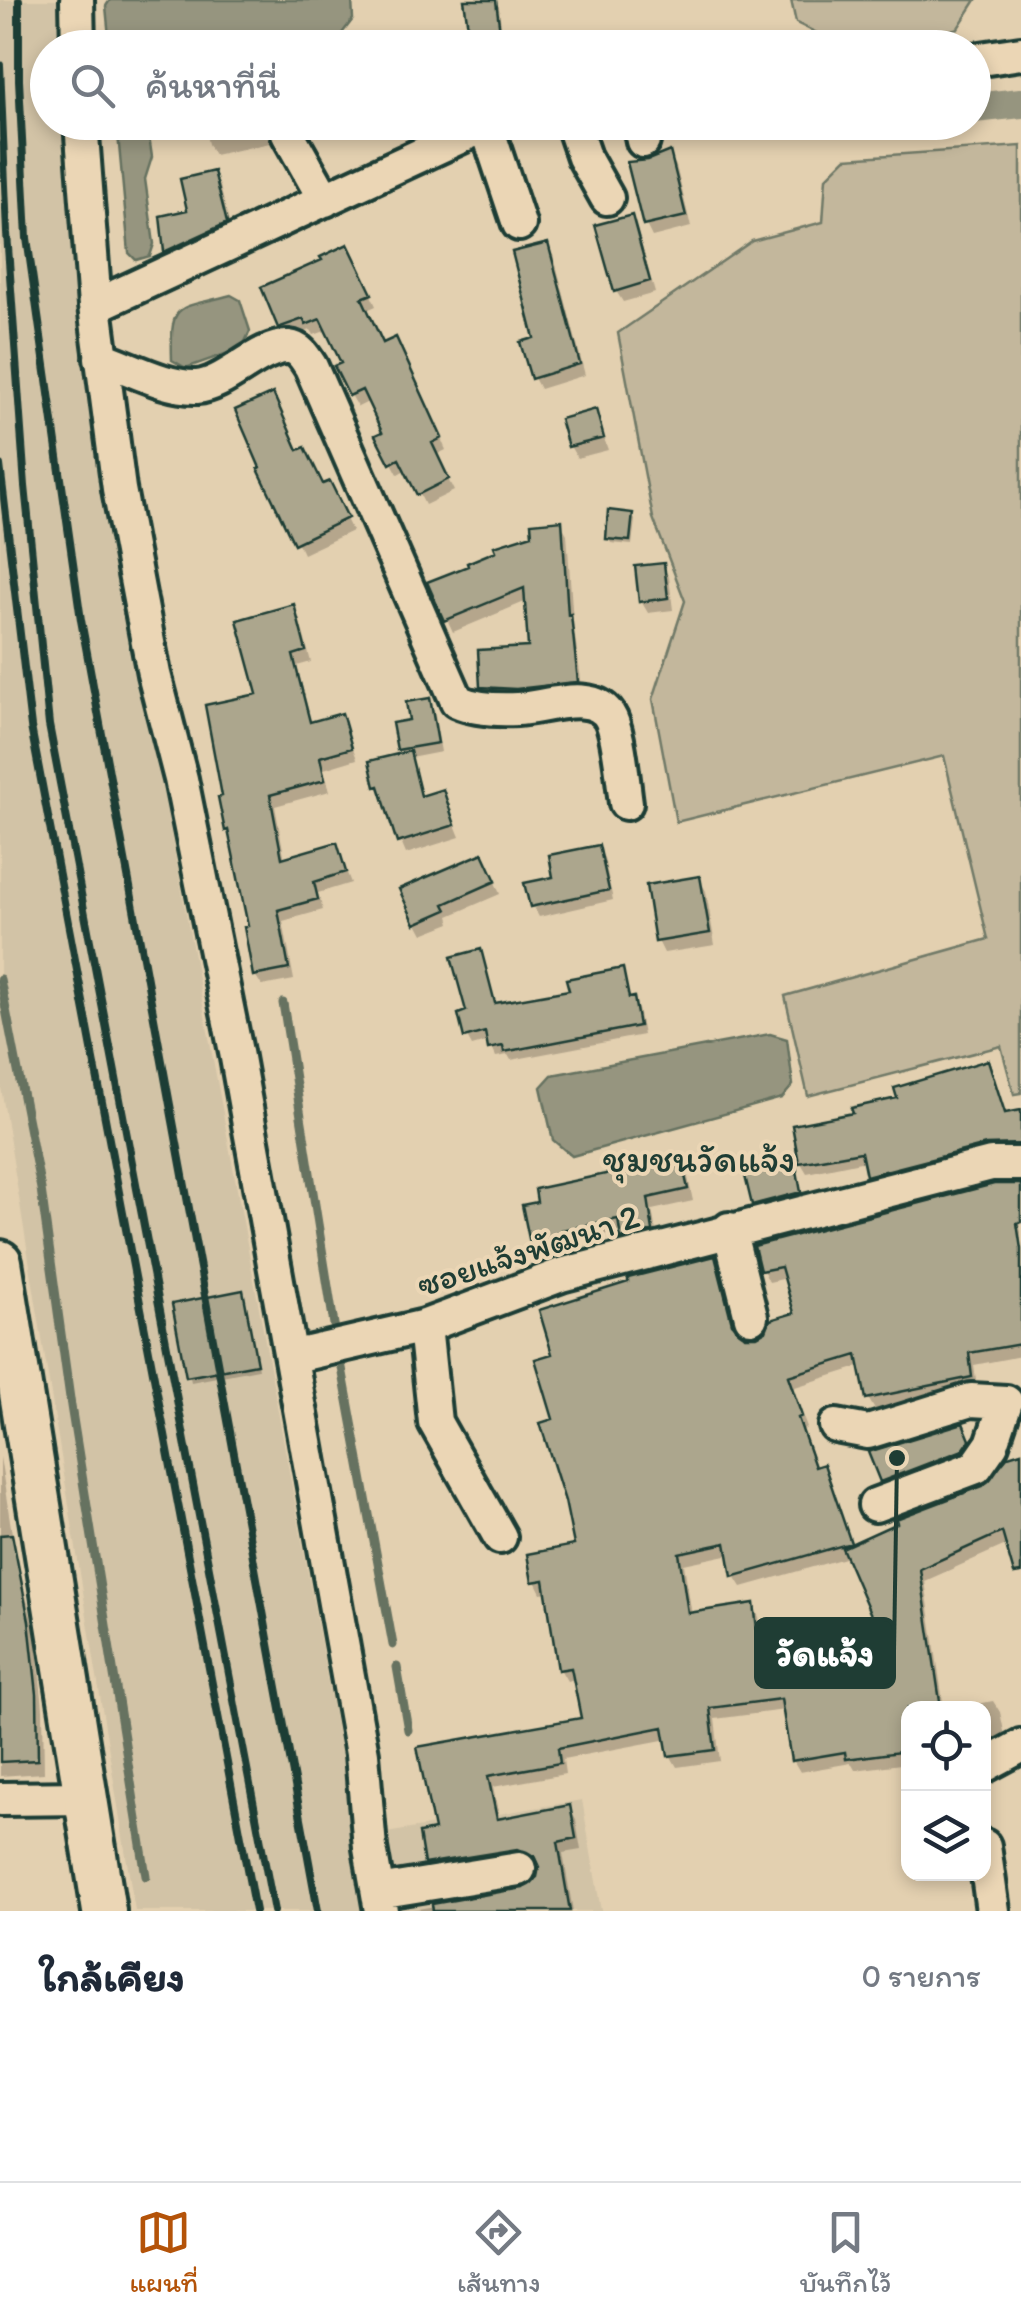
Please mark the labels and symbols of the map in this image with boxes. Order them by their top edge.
district label: ชุมชนวัดแจ้ง [603,1136,795,1184]
street label: ซอยแจ้งพัฒนา 2 [412,1194,644,1306]
callout: วัดแจ้ง [756,1619,894,1687]
text: วัดแจ้ง [776,1630,874,1676]

